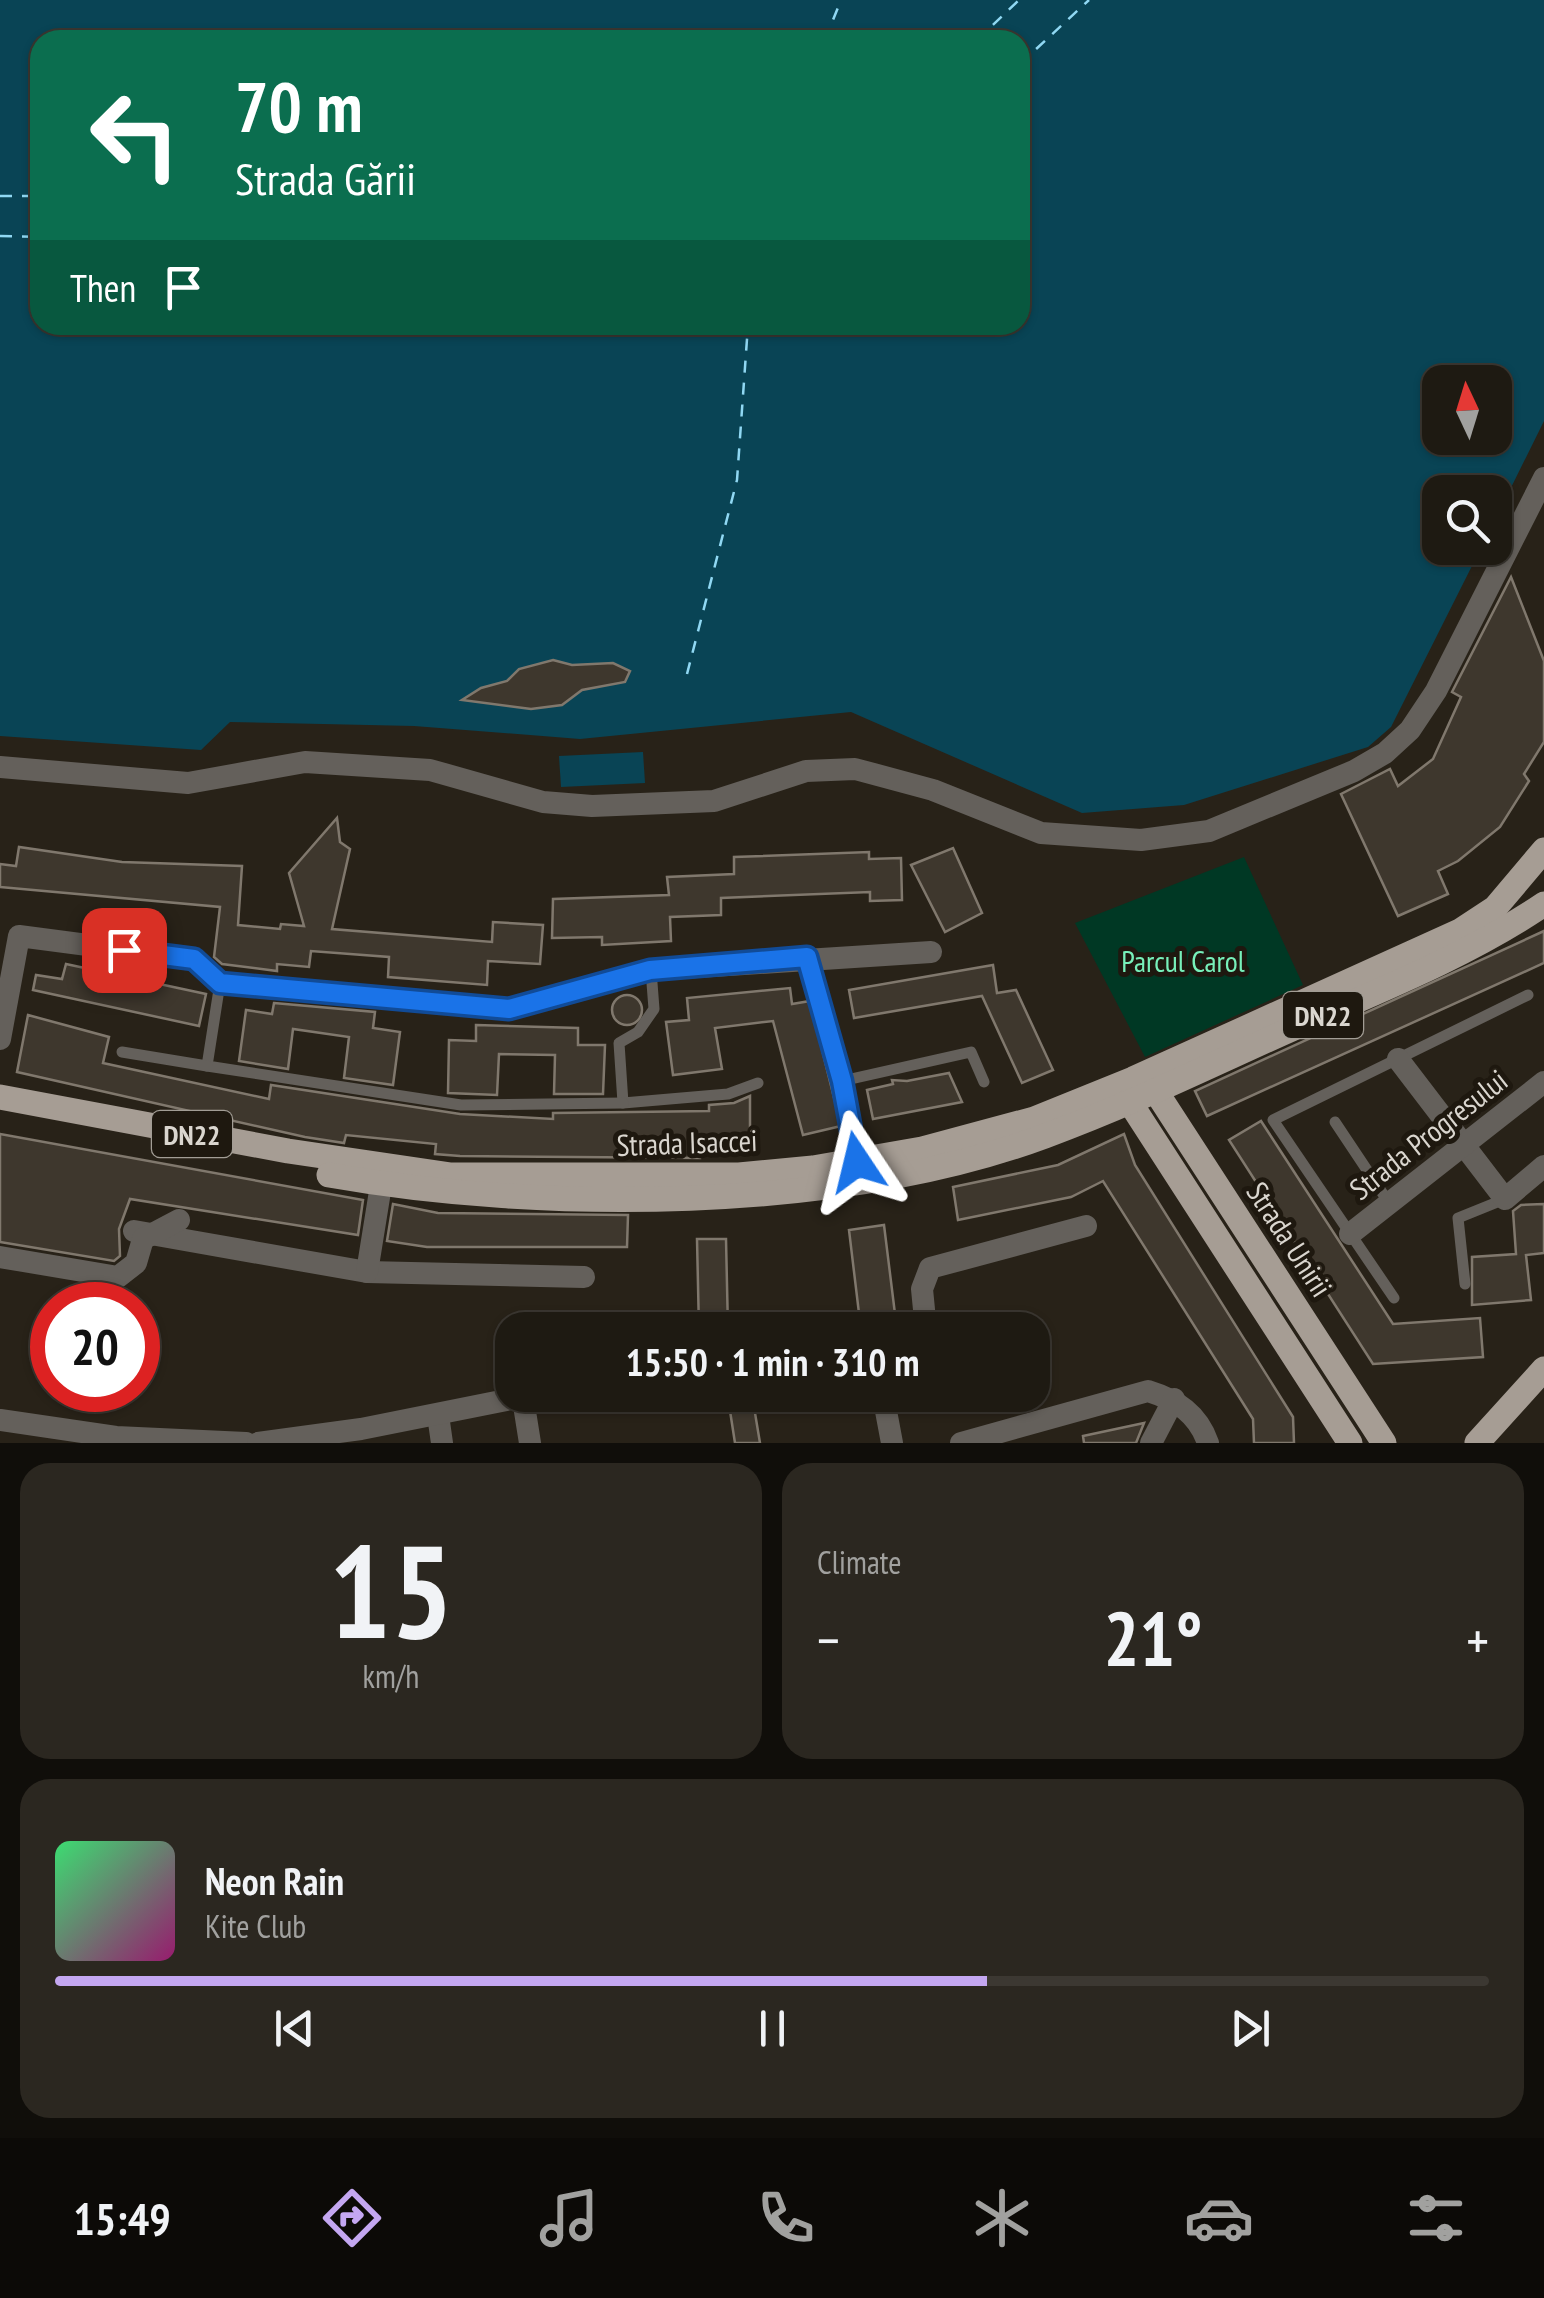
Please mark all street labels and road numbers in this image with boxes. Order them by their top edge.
road number: DN22 [1283,992,1363,1038]
street label: Strada Progresului [1341,1060,1515,1208]
road number: DN22 [152,1111,232,1157]
street label: Strada Isaccei [616,1120,758,1164]
street label: Strada Unirii [1238,1174,1342,1304]

